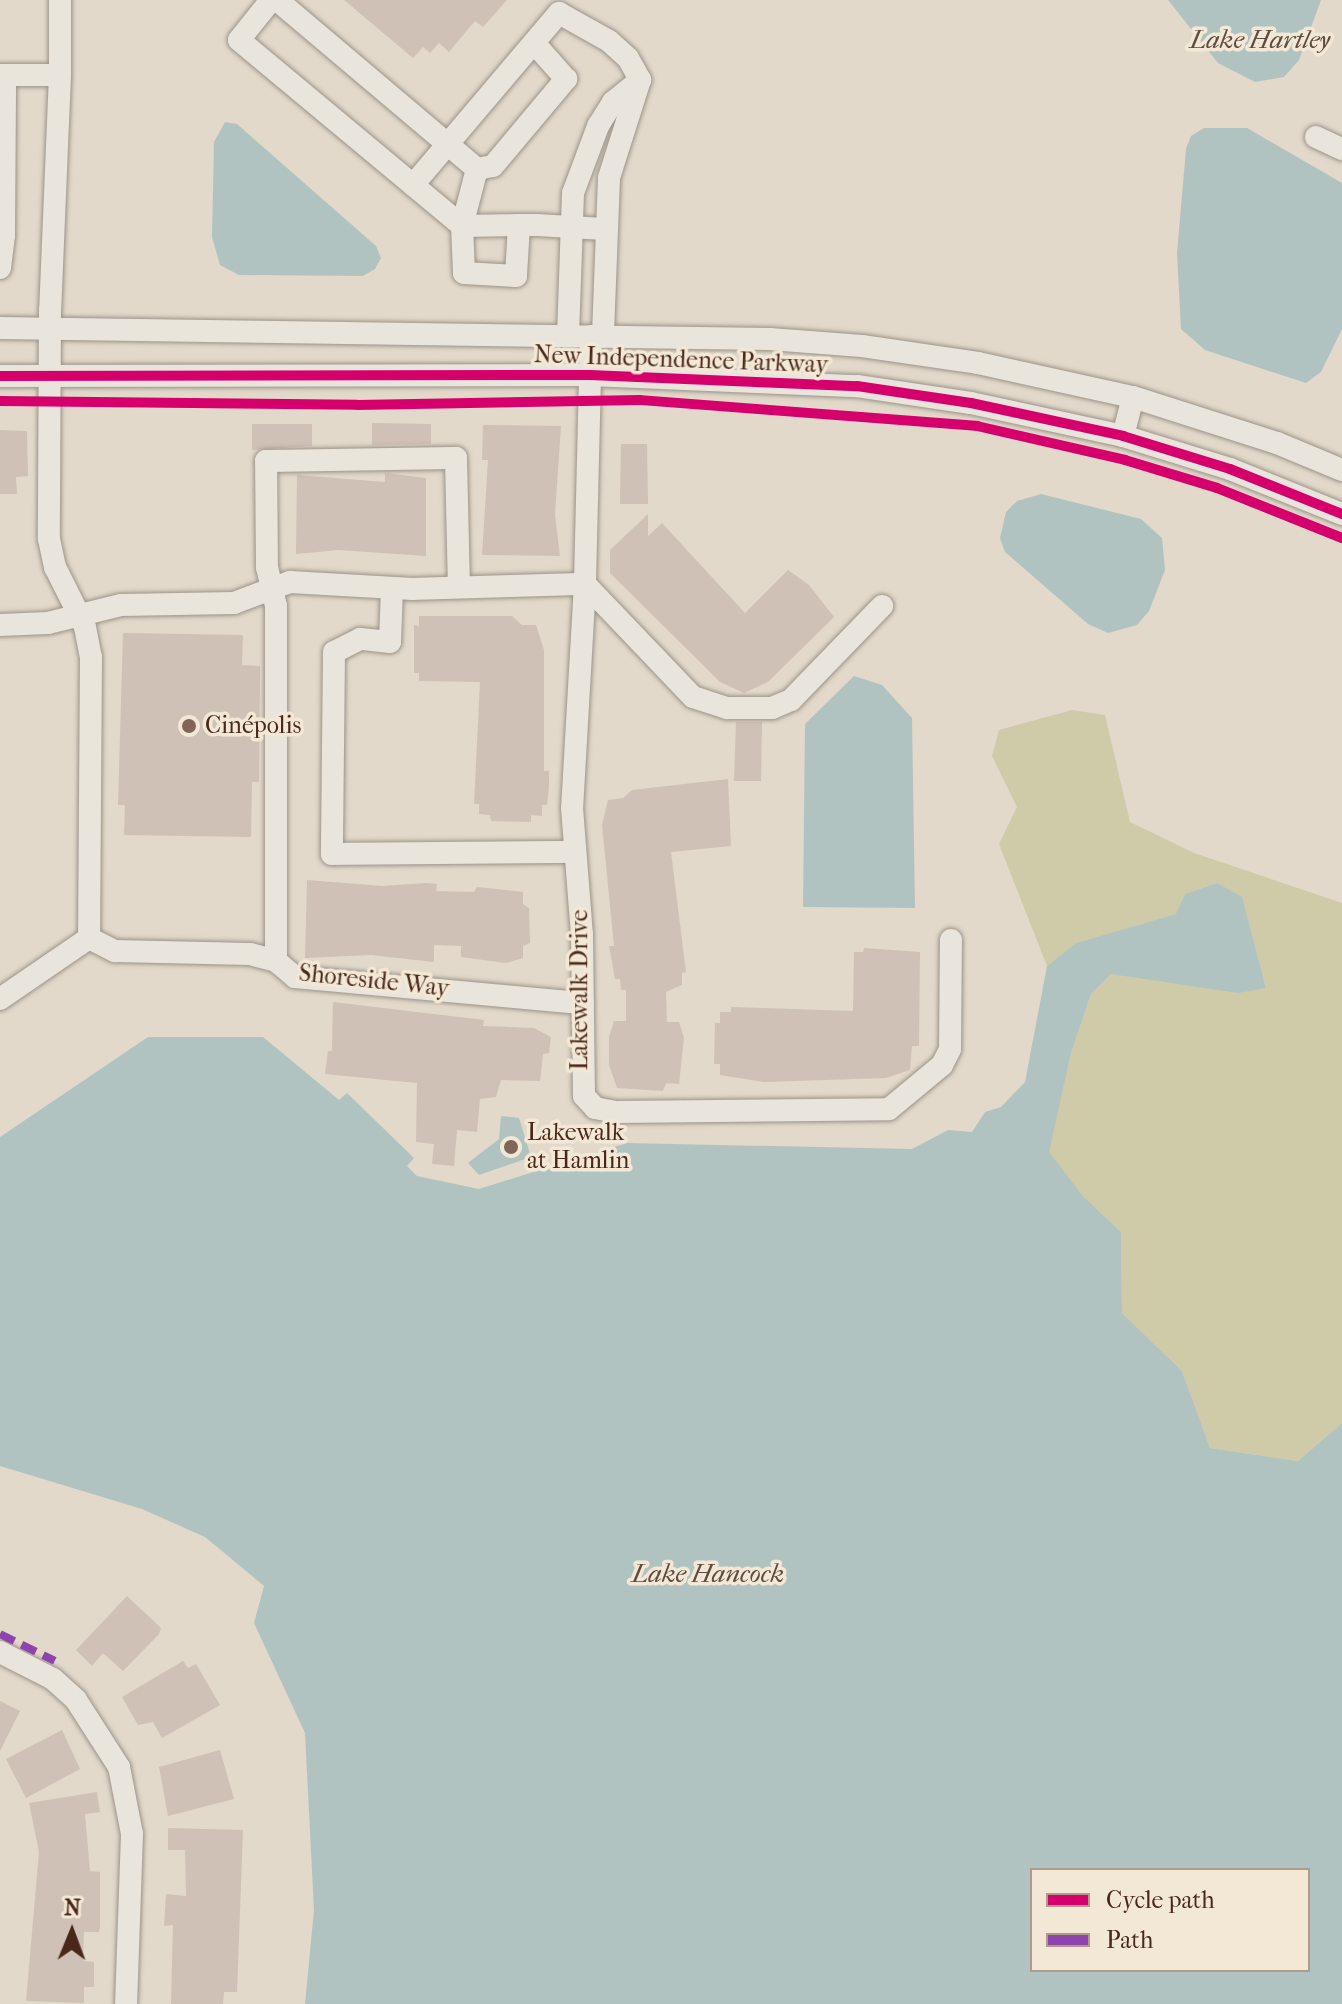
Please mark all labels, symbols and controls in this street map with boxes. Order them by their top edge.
water label: Lake Hartley [1190,24,1330,56]
street label: New Independence Parkway [533,340,829,380]
place label: Cinépolis [205,712,301,740]
marker: Cinépolis [180,717,198,735]
street label: Lakewalk Drive [566,910,594,1070]
street label: Shoreside Way [297,959,451,1003]
place label: Lakewalk at Hamlin [527,1119,630,1175]
marker: Lakewalk at Hamlin [502,1138,520,1156]
water label: Lake Hancock [632,1558,784,1590]
legend [1030,1868,1310,1972]
text: Cycle path [1106,1886,1215,1914]
north arrow [32,1892,112,1972]
text: N [64,1895,81,1921]
text: Path [1106,1926,1153,1954]

